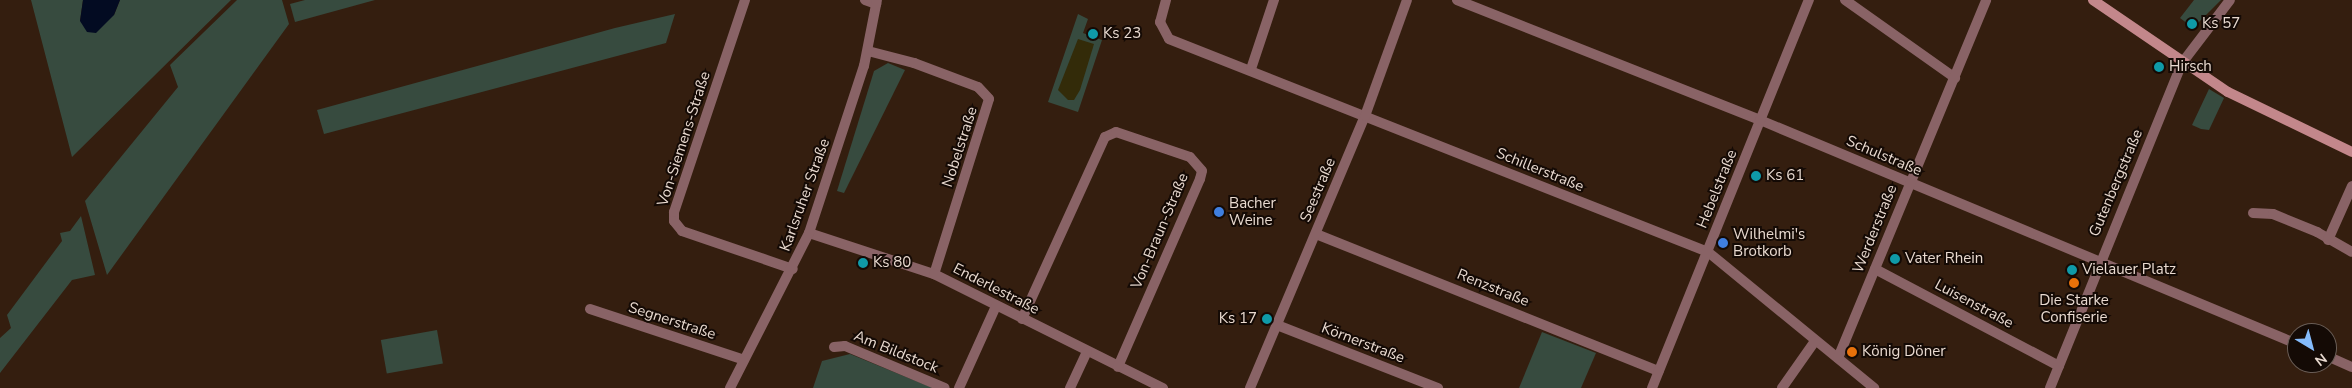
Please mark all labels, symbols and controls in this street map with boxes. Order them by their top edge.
place label: Ks 57 [2202,15,2240,33]
marker: Ks 57 [2186,18,2198,30]
place label: Ks 23 [1103,25,1141,43]
marker: Ks 23 [1087,28,1099,40]
place label: Hirsch [2169,58,2212,76]
marker: Hirsch [2153,61,2165,73]
street label: Von-Siemens-Straße [654,69,714,209]
street label: Nobelstraße [939,105,981,189]
street label: Gutenbergstraße [2085,127,2147,239]
street label: Schulstraße [1844,132,1924,180]
street label: Karlsruher Straße [776,136,834,254]
street label: Schillerstraße [1493,144,1587,196]
street label: Hebelstraße [1693,147,1741,231]
street label: Seestraße [1296,155,1340,225]
place label: Ks 61 [1766,167,1804,185]
street label: Von-Braun-Straße [1127,170,1193,292]
marker: Ks 61 [1750,170,1762,182]
street label: Werderstraße [1849,182,1901,276]
place label: Bacher Weine [1229,194,1276,229]
marker: Bacher Weine [1213,206,1225,218]
place label: Wilhelmi's Brotkorb [1733,225,1805,260]
marker: Wilhelmi's Brotkorb [1717,237,1729,249]
place label: Vater Rhein [1905,250,1983,268]
marker: Vater Rhein [1889,253,1901,265]
place label: Ks 80 [873,254,911,272]
marker: Ks 80 [857,257,869,269]
street label: Enderlestraße [950,260,1042,318]
place label: Vielauer Platz [2082,261,2176,279]
marker: Vielauer Platz [2066,264,2078,276]
street label: Renzstraße [1454,265,1532,311]
street label: Luisenstraße [1932,276,2016,332]
marker: Die Starke Confiserie [2068,277,2080,289]
place label: Die Starke Confiserie [2039,291,2109,326]
street label: Segnerstraße [626,298,718,344]
place label: Ks 17 [1219,310,1257,328]
marker: Ks 17 [1261,313,1273,325]
street label: Körnerstraße [1319,319,1407,367]
north arrow [2287,323,2337,373]
street label: Am Bildstock [851,327,941,377]
place label: König Döner [1862,343,1946,361]
marker: König Döner [1846,346,1858,358]
text: N [2311,349,2331,370]

